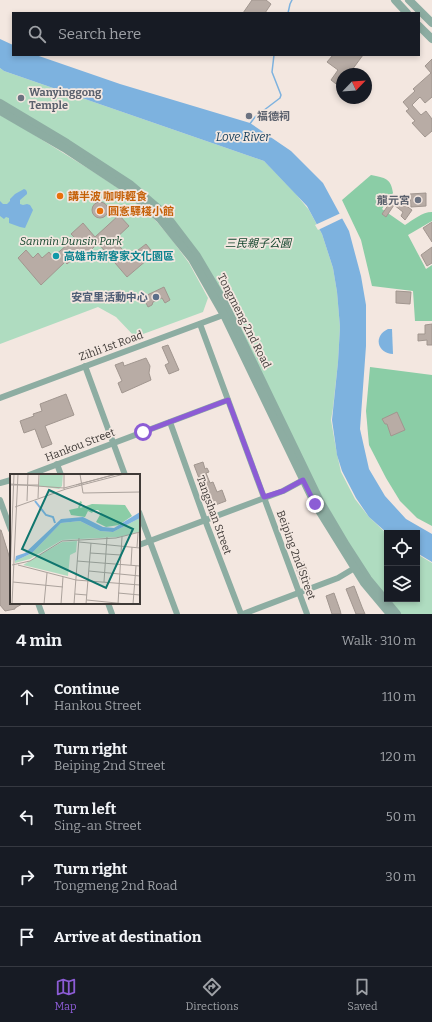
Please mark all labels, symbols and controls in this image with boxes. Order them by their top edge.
search box [12,12,420,56]
icon: search [26,23,48,45]
text: Search here [58,25,141,43]
north arrow [336,68,372,104]
place label: Wanyinggong Temple [29,86,102,112]
marker: Wanyinggong Temple [16,93,26,103]
place label: 福德祠 [257,110,290,123]
marker: 福德祠 [244,111,254,121]
water label: Love River [216,130,271,144]
place label: 講半波 咖啡輕食 [68,190,147,203]
marker: 講半波 咖啡輕食 [55,191,65,201]
place label: 龍元宮 [377,194,410,207]
marker: 龍元宮 [413,195,423,205]
place label: 圓愙驛棧小館 [108,205,174,218]
marker: 圓愙驛棧小館 [95,206,105,216]
park label: Sanmin Dunsin Park [20,235,123,248]
park label: 三民親子公園 [225,237,293,250]
place label: 高雄市新客家文化園區 [64,250,174,263]
marker: 高雄市新客家文化園區 [51,251,61,261]
street label: Tongmeng 2nd Road [214,271,274,371]
place label: 安宜里活動中心 [71,291,148,304]
marker: 安宜里活動中心 [151,292,161,302]
street label: Zihli 1st Road [77,328,145,364]
route start [134,423,152,441]
street label: Hankou Street [43,426,117,464]
inset map [10,474,140,604]
street label: Tangshan Street [194,474,234,556]
route end [306,495,324,513]
street label: Beiping 2nd Street [274,509,318,601]
map controls [384,530,420,602]
button: locate [384,530,420,566]
button: layers [384,566,420,602]
text: 4 min [16,630,62,651]
text: Walk · 310 m [342,633,416,648]
text: Continue [54,680,120,698]
icon: ahead [16,686,38,708]
text: 110 m [382,689,416,704]
text: Hankou Street [54,698,141,713]
text: Turn right [54,740,127,758]
icon: right [16,746,38,768]
text: 120 m [380,749,416,764]
text: Beiping 2nd Street [54,758,165,773]
text: Turn left [54,800,116,818]
icon: left [16,806,38,828]
text: 50 m [386,809,416,824]
text: Sing-an Street [54,818,141,833]
text: Turn right [54,860,127,878]
icon: right [16,866,38,888]
text: 30 m [385,869,416,884]
text: Tongmeng 2nd Road [54,878,178,893]
icon: arrive [16,926,38,948]
text: Arrive at destination [54,928,201,946]
tab: Map [54,976,77,1013]
tab: Directions [186,976,238,1013]
tab: Saved [347,976,378,1013]

